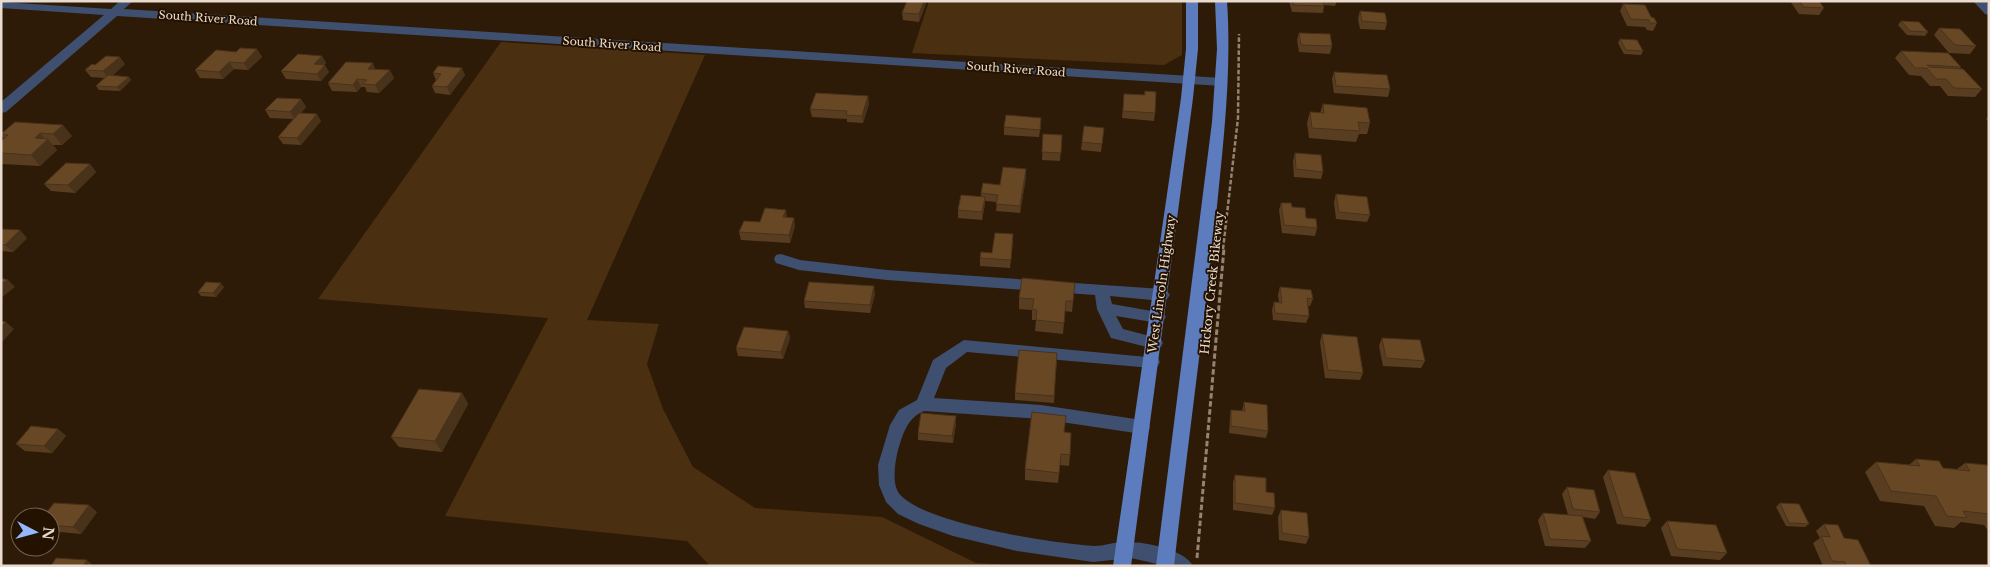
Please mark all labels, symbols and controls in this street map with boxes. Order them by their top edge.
street label: South River Road [158,8,258,28]
street label: South River Road [562,34,662,54]
street label: South River Road [966,59,1066,79]
street label: Hickory Creek Bikeway [1197,210,1227,355]
street label: West Lincoln Highway [1144,214,1179,355]
north arrow [10,507,60,557]
text: N [38,526,58,541]

